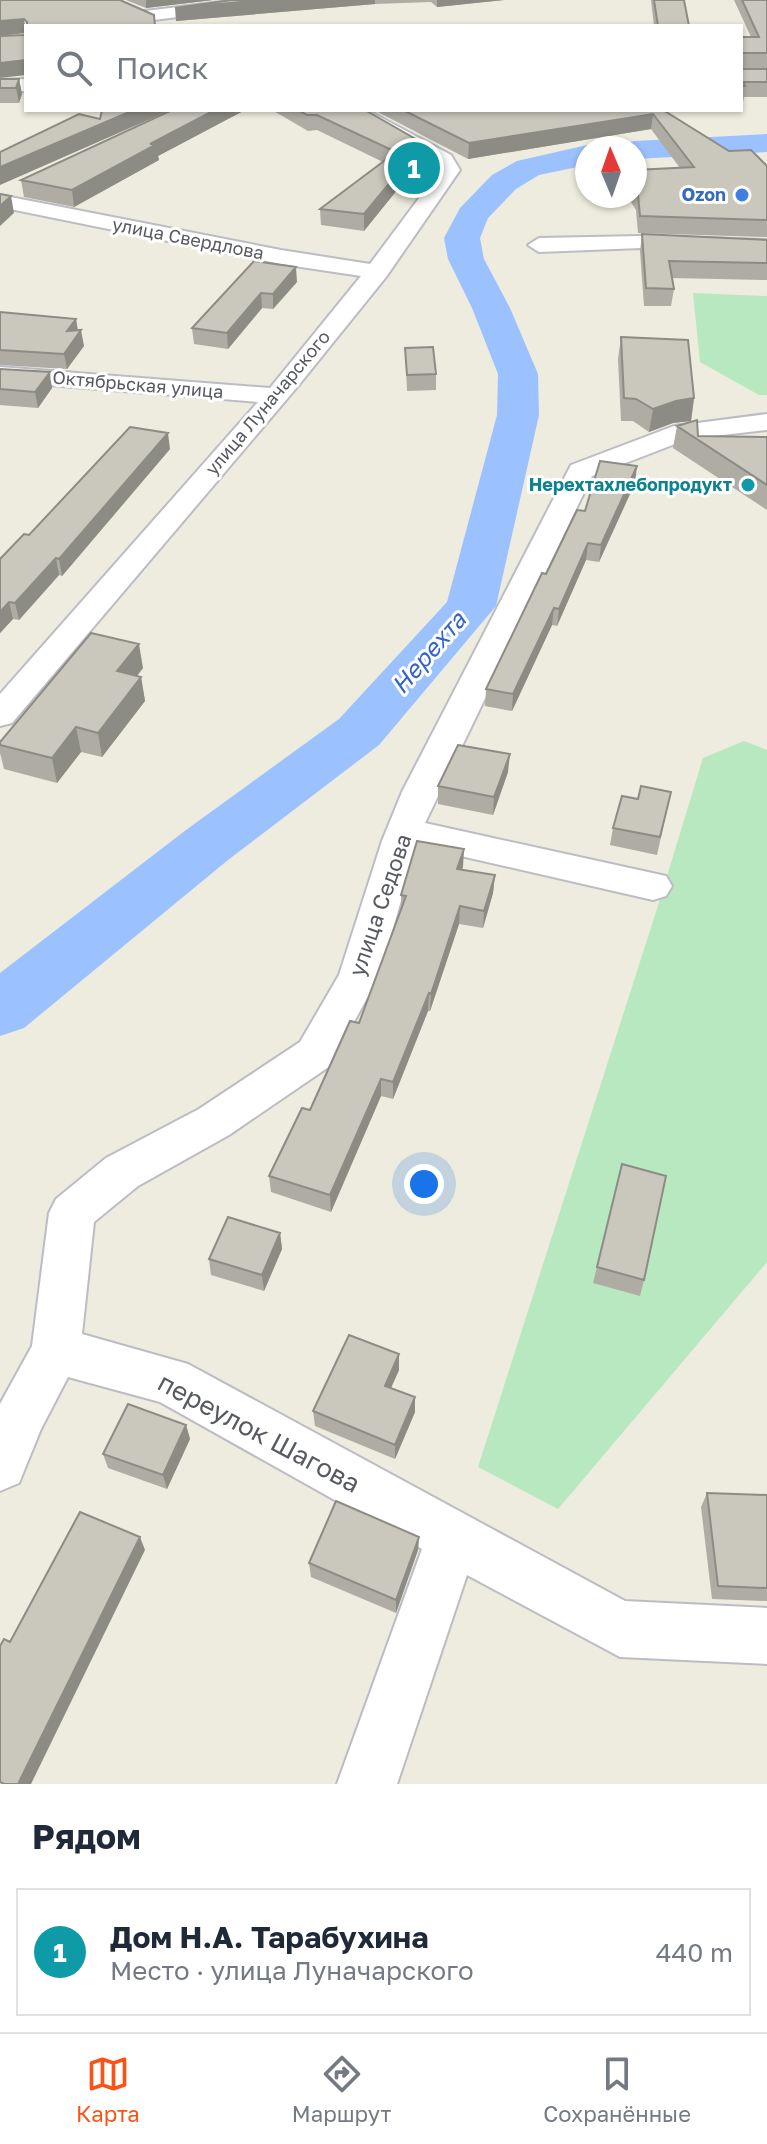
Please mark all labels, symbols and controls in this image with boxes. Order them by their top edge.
search box [24,24,743,112]
icon: search [52,46,96,90]
text: Поиск [116,50,208,86]
north arrow [575,136,647,208]
pin: 1 [388,138,440,198]
place label: Ozon [682,183,726,205]
marker: Ozon [733,186,751,204]
street label: улица Свердлова [111,213,266,263]
street label: улица Луначарского [200,326,334,479]
street label: Октябрьская улица [52,366,225,402]
place label: Нерехтахлебопродукт [529,473,732,495]
marker: Нерехтахлебопродукт [739,476,757,494]
water label: Нерехта [385,604,472,699]
street label: улица Седова [343,830,417,980]
your location [404,1164,444,1204]
street label: переулок Шагова [153,1366,365,1499]
text: Рядом [32,1816,141,1856]
text: Дом Н.А. Тарабухина [110,1919,429,1955]
text: 1 [53,1937,67,1968]
text: 440 m [656,1937,733,1968]
text: Место · улица Луначарского [110,1955,473,1986]
tab: Карта [76,2052,140,2127]
tab: Маршрут [292,2052,391,2127]
tab: Сохранённые [543,2052,691,2127]

